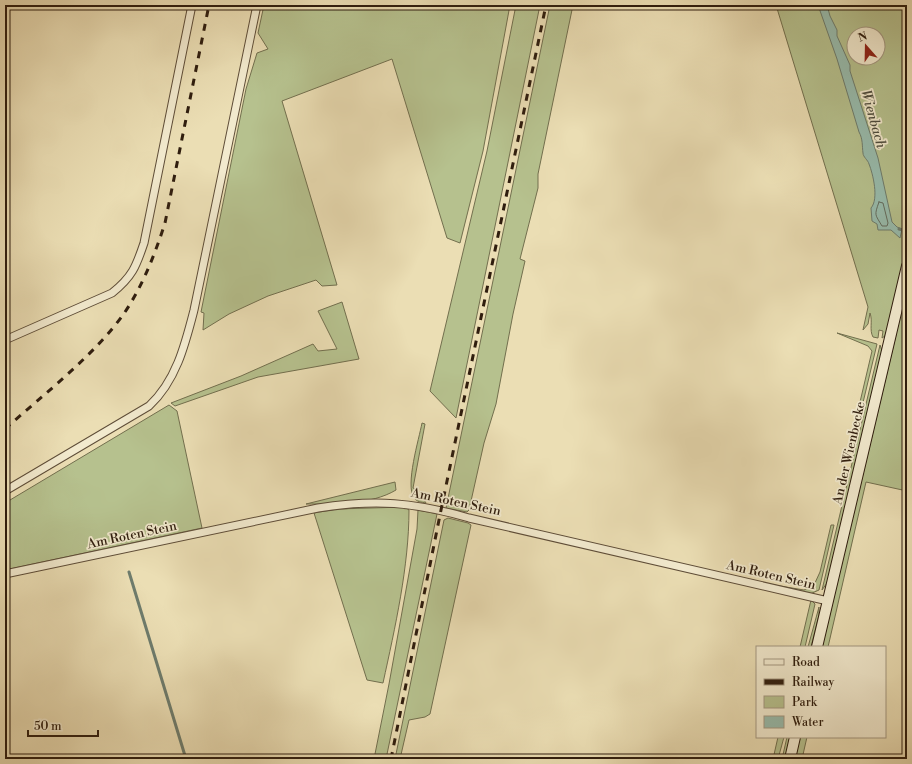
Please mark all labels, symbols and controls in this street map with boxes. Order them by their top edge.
north arrow [846,26,886,66]
text: N [856,29,870,46]
water label: Wienbach [856,88,890,150]
street label: An der Wienbecke [829,399,869,507]
street label: Am Roten Stein [409,484,502,519]
street label: Am Roten Stein [85,518,178,553]
street label: Am Roten Stein [724,557,817,593]
legend [756,646,886,738]
text: Road [792,655,820,670]
text: Railway [792,675,834,690]
text: Park [792,695,818,710]
scale bar [28,712,98,738]
text: Water [791,715,824,730]
text: 50 m [34,719,62,734]

